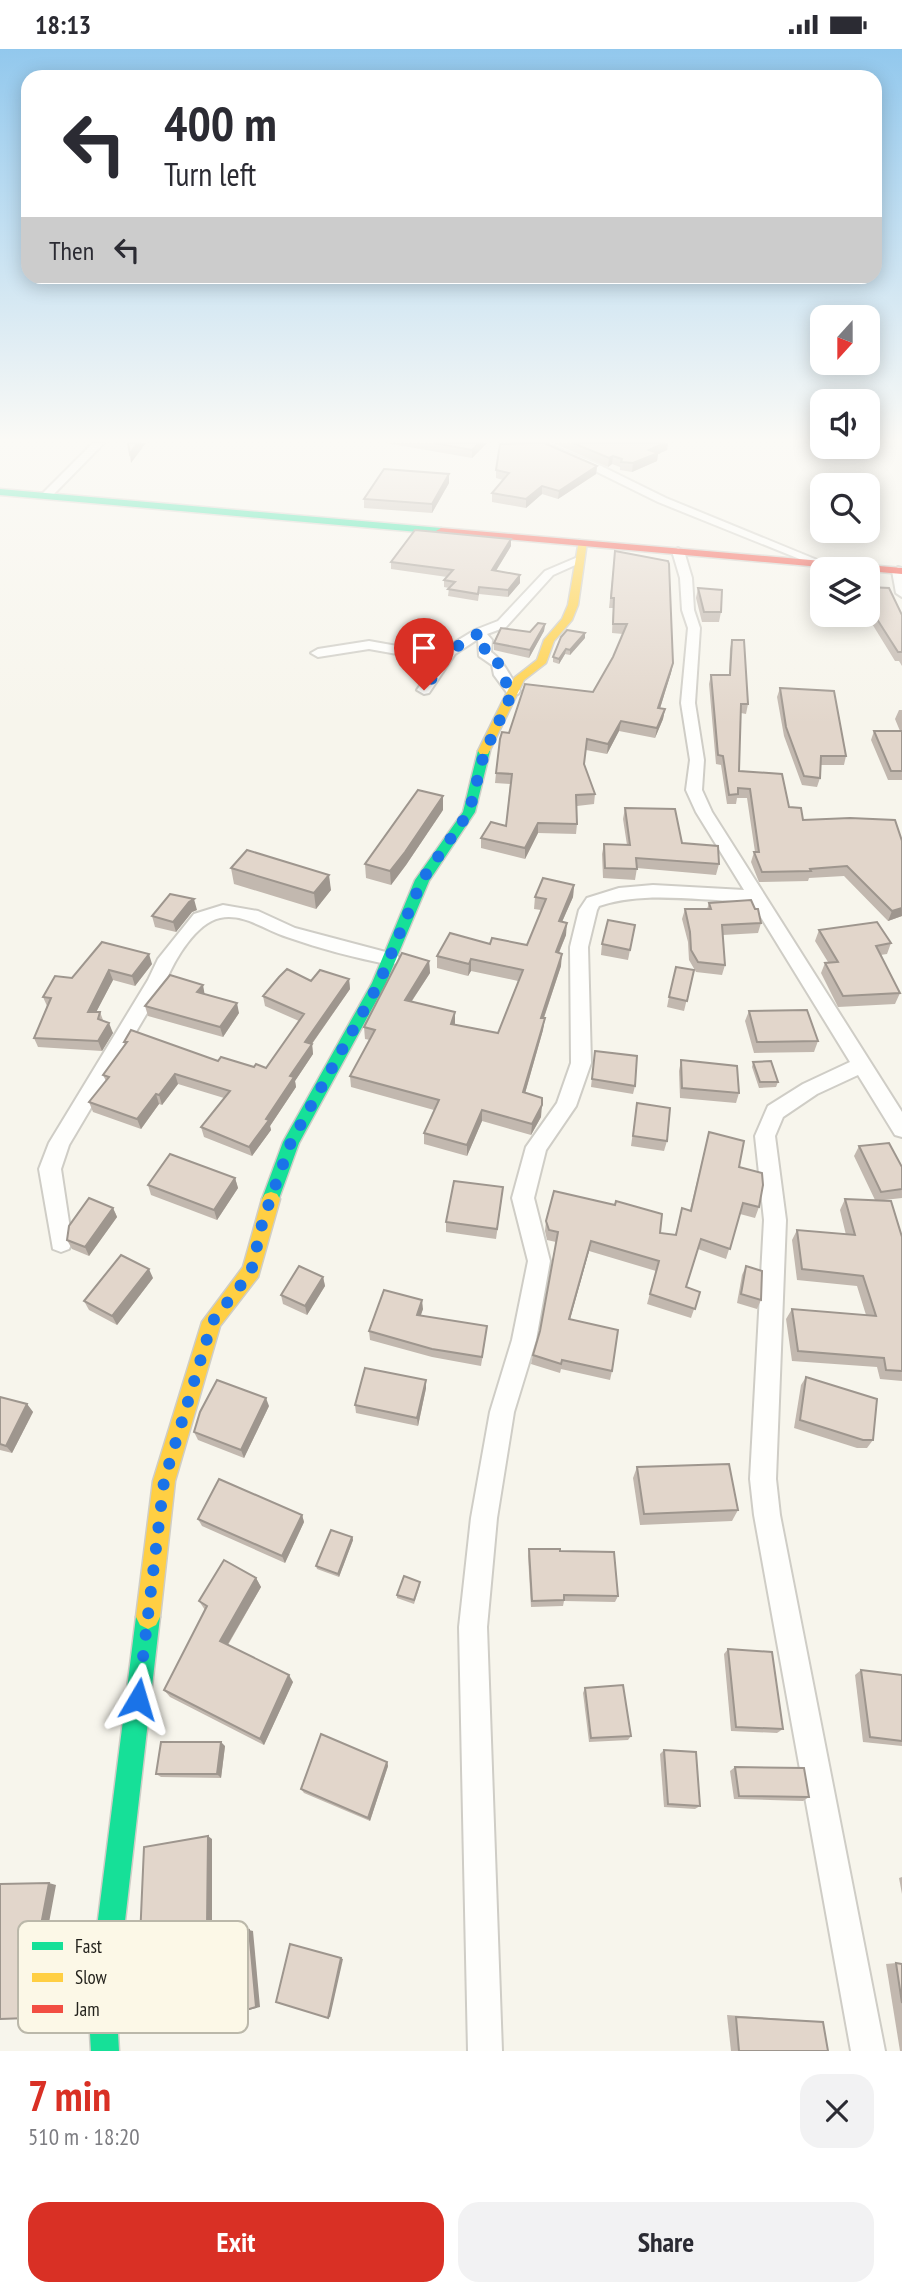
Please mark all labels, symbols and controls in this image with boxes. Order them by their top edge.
text: 18:13 [35,8,91,41]
text: 400 m [164,91,277,155]
icon: left [49,98,140,189]
text: Turn left [164,153,256,195]
icon: left [108,231,146,269]
text: Then [49,234,94,267]
north arrow [810,305,880,375]
map controls [810,305,880,627]
button: sound [810,389,880,459]
button: search [810,473,880,543]
button: layers [810,557,880,627]
pin [394,618,454,690]
icon: arrive [405,629,443,667]
position arrow [101,1662,175,1736]
legend [18,1921,248,2033]
text: Fast [75,1934,103,1958]
text: Slow [75,1965,108,1989]
text: Jam [74,1997,100,2021]
text: 7 min [28,2068,111,2123]
button: close [800,2074,874,2148]
text: 510 m · 18:20 [28,2122,140,2151]
button: Exit [28,2202,444,2282]
button: Share [458,2202,874,2282]

